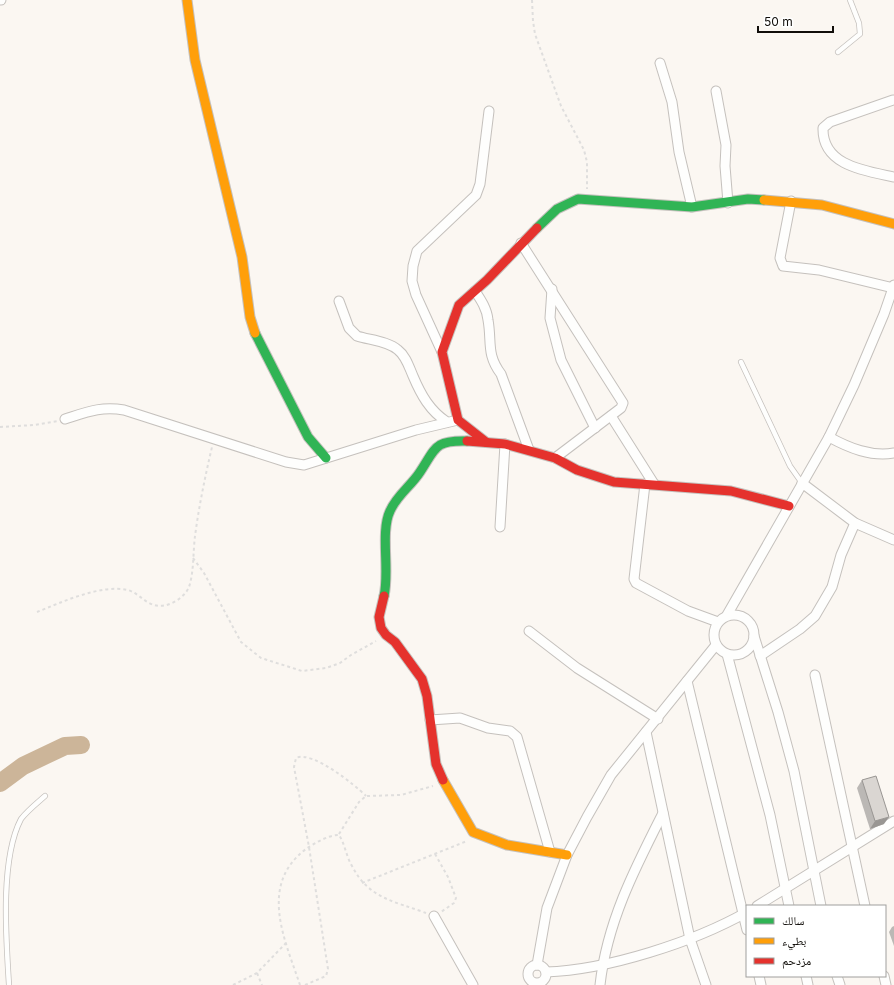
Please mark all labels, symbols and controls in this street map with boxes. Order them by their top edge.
scale bar [758,8,833,34]
text: 50 m [764,14,793,29]
legend [746,905,886,977]
text: سالك [782,913,804,928]
text: بطيء [782,933,806,951]
text: مزدحم [782,953,811,969]

